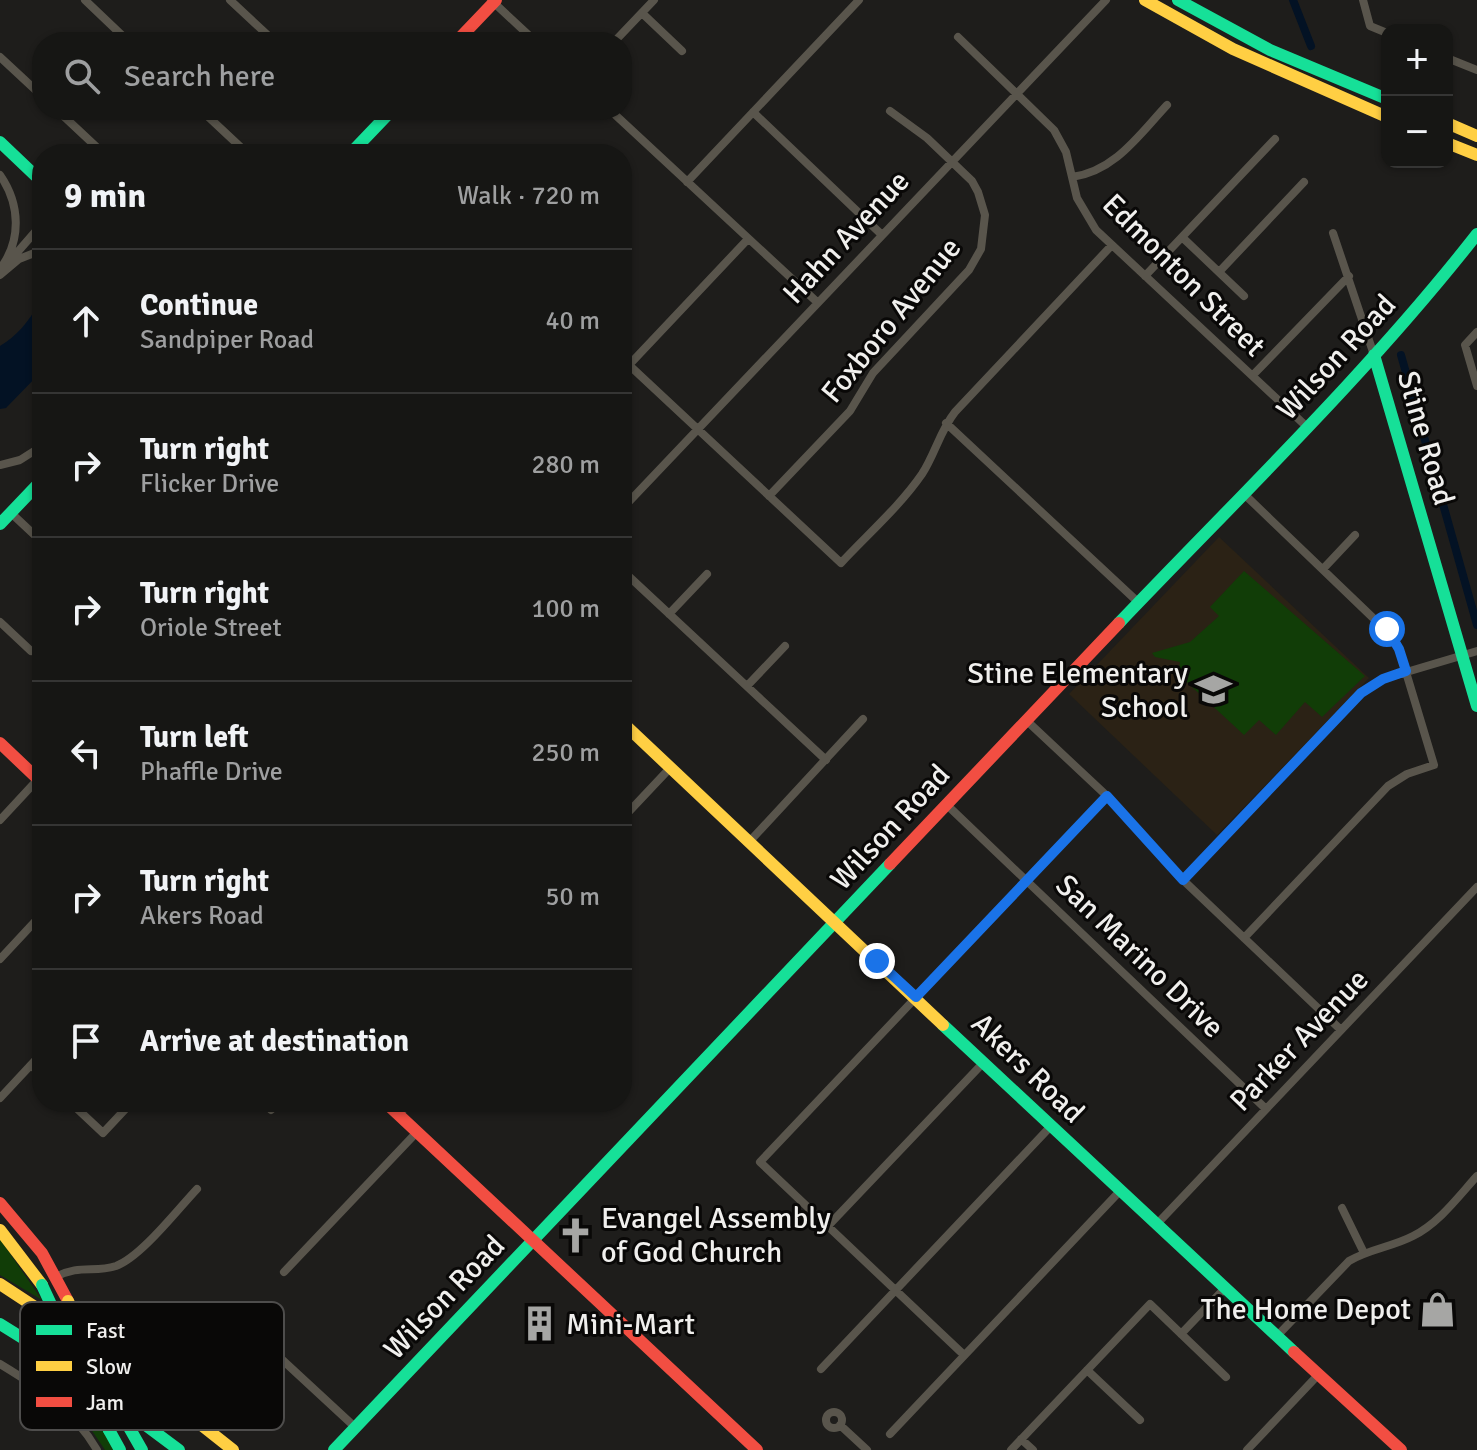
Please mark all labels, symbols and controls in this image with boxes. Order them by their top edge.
map controls [1381,24,1453,168]
button: + [1381,24,1453,96]
search box [32,32,632,120]
icon: search [60,54,104,98]
text: Search here [124,58,275,95]
button: − [1381,96,1453,168]
street label: Hahn Avenue [775,163,917,312]
text: 9 min [64,175,146,217]
text: Walk · 720 m [457,180,600,212]
street label: Edmonton Street [1094,186,1273,365]
street label: Foxboro Avenue [814,230,969,410]
text: Continue [140,287,258,324]
street label: Wilson Road [1269,287,1404,428]
icon: ahead [64,299,108,343]
text: 40 m [545,305,600,337]
text: Sandpiper Road [140,324,314,356]
street label: Stine Road [1389,367,1462,509]
text: Turn right [140,431,269,468]
icon: right [64,443,108,487]
text: 280 m [531,449,600,481]
text: Flicker Drive [140,468,279,500]
text: Turn right [140,575,269,612]
icon: right [64,587,108,631]
text: 100 m [531,593,600,625]
route start [1369,611,1405,647]
text: Oriole Street [140,612,282,644]
place label: Stine Elementary School [967,655,1188,726]
school or university icon: Stine Elementary School [1195,671,1233,709]
text: Turn left [140,719,249,756]
icon: left [64,731,108,775]
text: 250 m [531,737,600,769]
text: Phaffle Drive [140,756,283,788]
street label: Wilson Road [823,757,958,898]
text: Turn right [140,863,269,900]
street label: San Marino Drive [1048,867,1232,1046]
icon: right [64,875,108,919]
text: 50 m [545,881,600,913]
text: Akers Road [140,900,264,932]
route end [859,943,895,979]
street label: Parker Avenue [1222,961,1376,1119]
street label: Akers Road [963,1005,1092,1131]
icon: arrive [64,1019,108,1063]
text: Arrive at destination [140,1023,409,1060]
place label: Evangel Assembly of God Church [601,1200,831,1271]
church icon: Evangel Assembly of God Church [556,1216,594,1254]
street label: Wilson Road [376,1228,513,1367]
shop icon: The Home Depot [1418,1290,1456,1328]
place label: The Home Depot [1201,1291,1411,1328]
legend [20,1302,284,1430]
building icon: Mini-Mart [521,1305,559,1343]
place label: Mini-Mart [566,1306,695,1343]
text: Fast [86,1317,126,1344]
text: Slow [86,1353,132,1380]
text: Jam [86,1389,124,1416]

